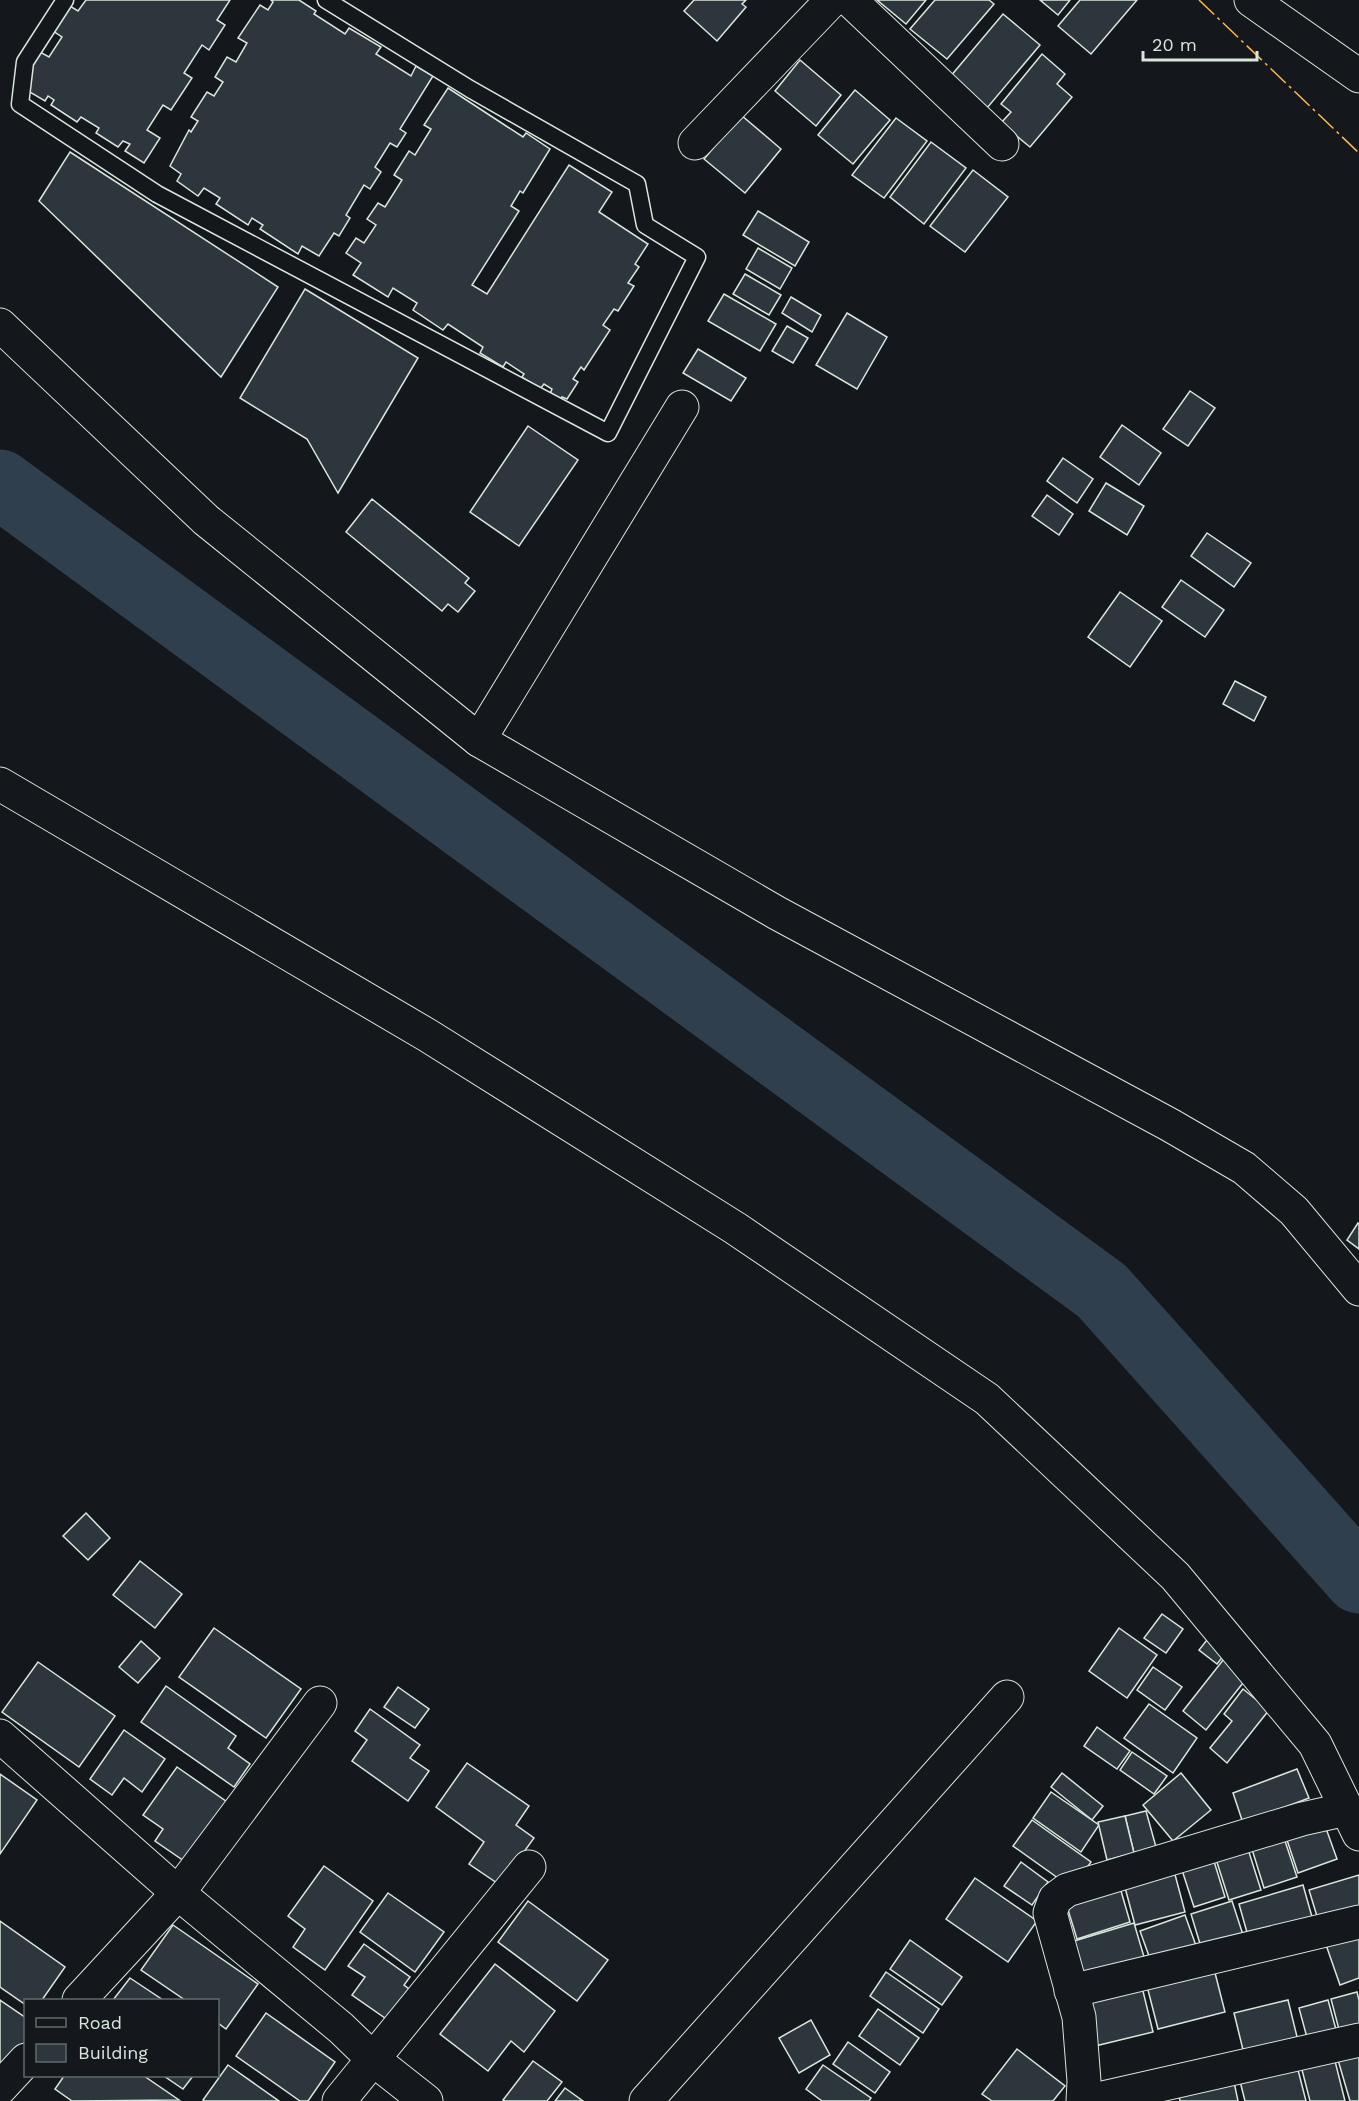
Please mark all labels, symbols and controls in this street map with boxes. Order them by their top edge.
scale bar [1143,24,1257,62]
text: 20 m [1152,34,1197,55]
legend [24,1999,219,2077]
text: Road [78,2012,122,2033]
text: Building [78,2042,148,2063]

